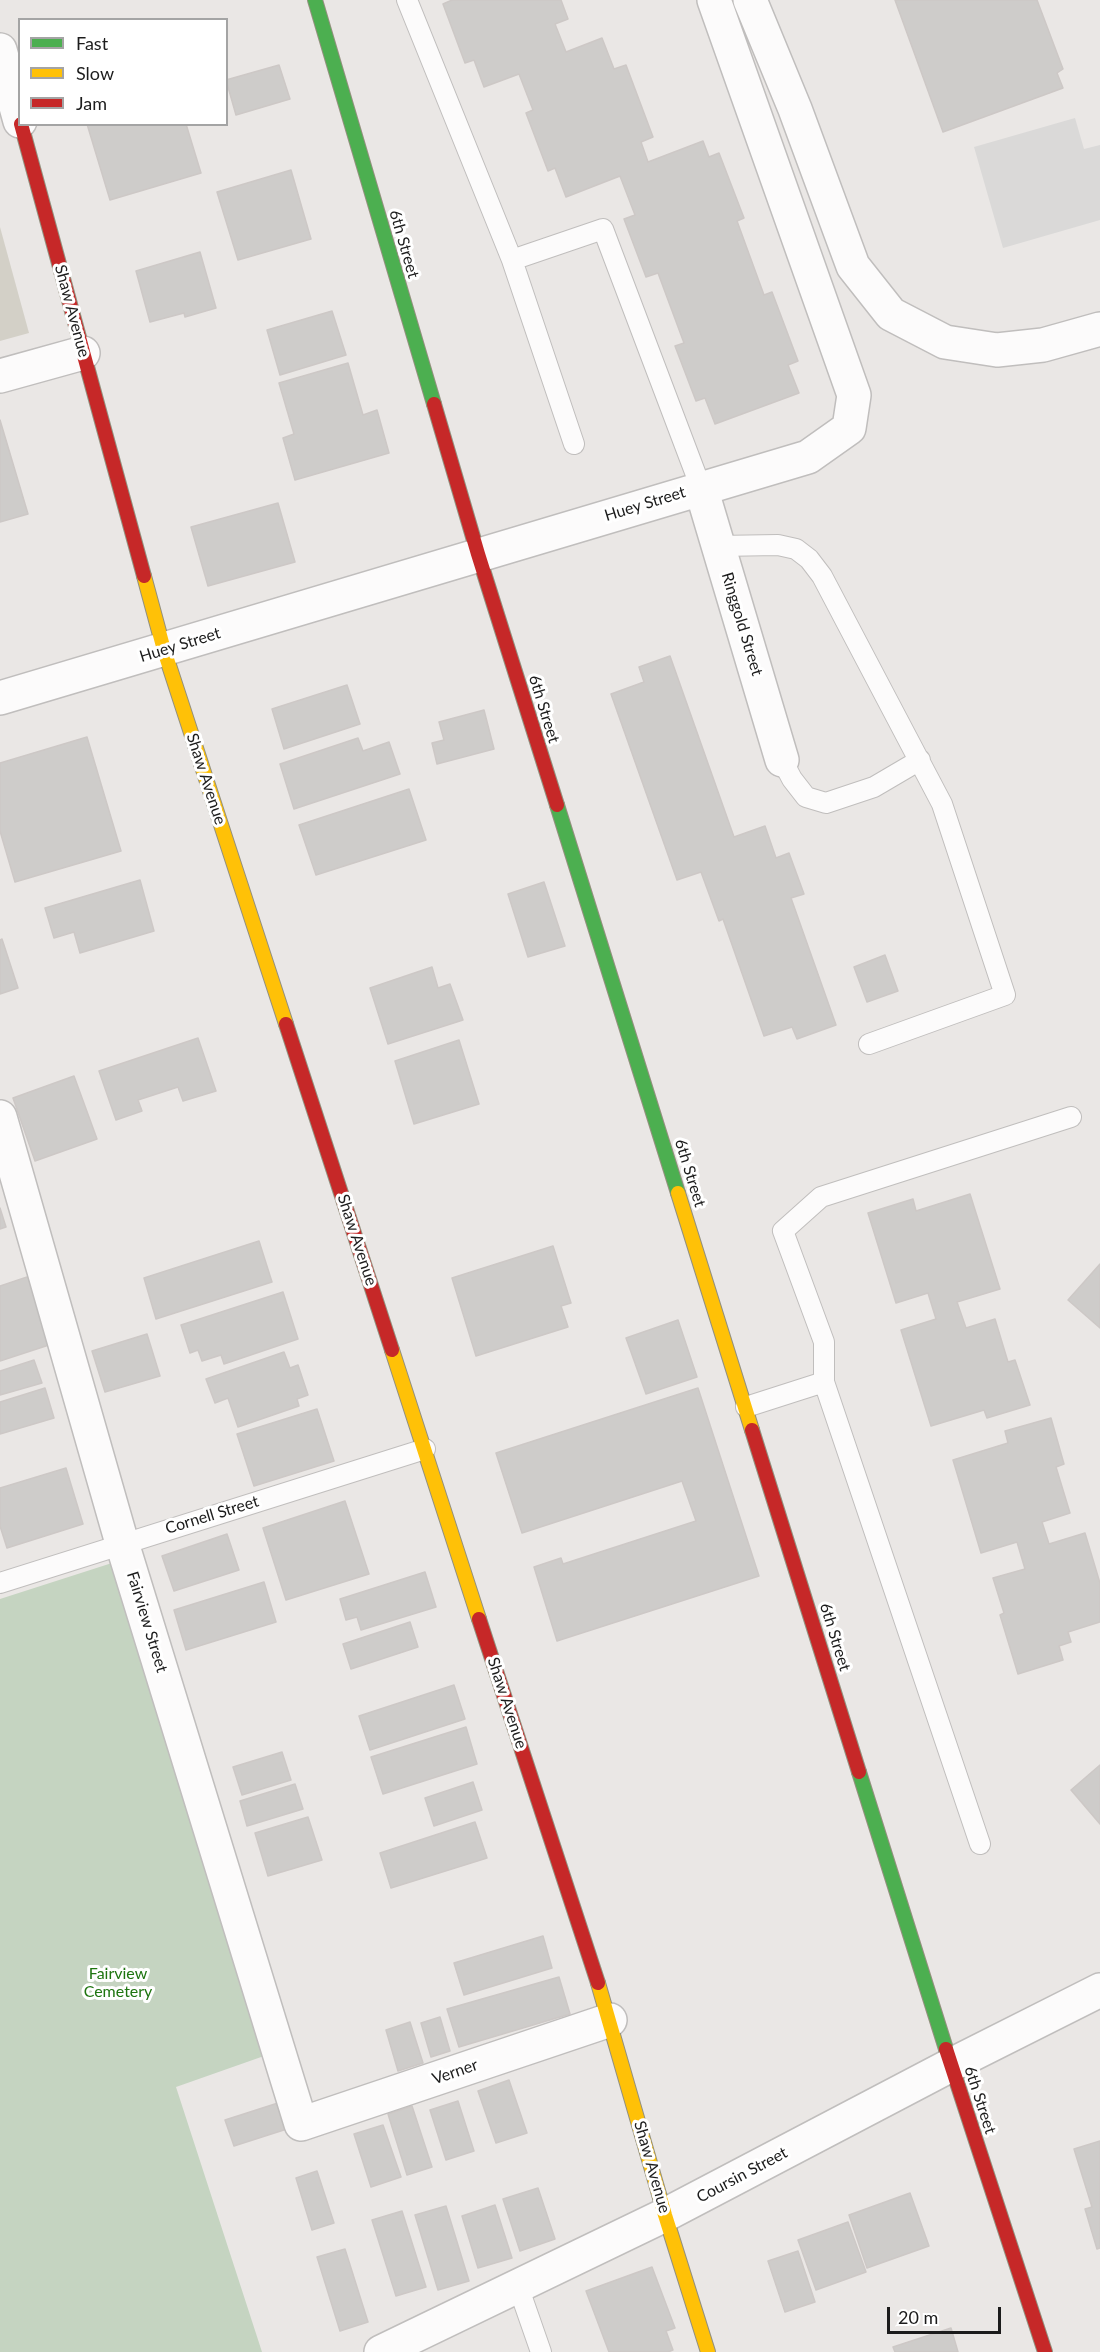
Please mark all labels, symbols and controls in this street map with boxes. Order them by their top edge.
legend [18,18,228,126]
text: Fast [76,32,108,54]
text: Slow [76,62,114,84]
text: Jam [76,92,107,114]
street label: 6th Street [385,208,423,280]
street label: Shaw Avenue [50,263,94,359]
street label: Huey Street [602,483,688,525]
street label: Ringgold Street [717,570,767,678]
street label: Huey Street [137,624,223,666]
street label: 6th Street [525,673,563,745]
street label: Shaw Avenue [182,731,230,827]
street label: 6th Street [671,1137,709,1209]
street label: Shaw Avenue [333,1192,381,1288]
street label: Cornell Street [163,1492,261,1538]
street label: Fairview Street [123,1569,171,1675]
street label: 6th Street [816,1601,854,1673]
street label: Shaw Avenue [483,1655,531,1751]
park label: Fairview Cemetery [84,1964,152,2002]
street label: Verner [430,2055,480,2089]
street label: 6th Street [960,2064,1000,2136]
street label: Shaw Avenue [630,2119,674,2215]
street label: Coursin Street [693,2143,791,2207]
scale bar [890,2295,1004,2333]
text: 20 m [898,2306,938,2328]

